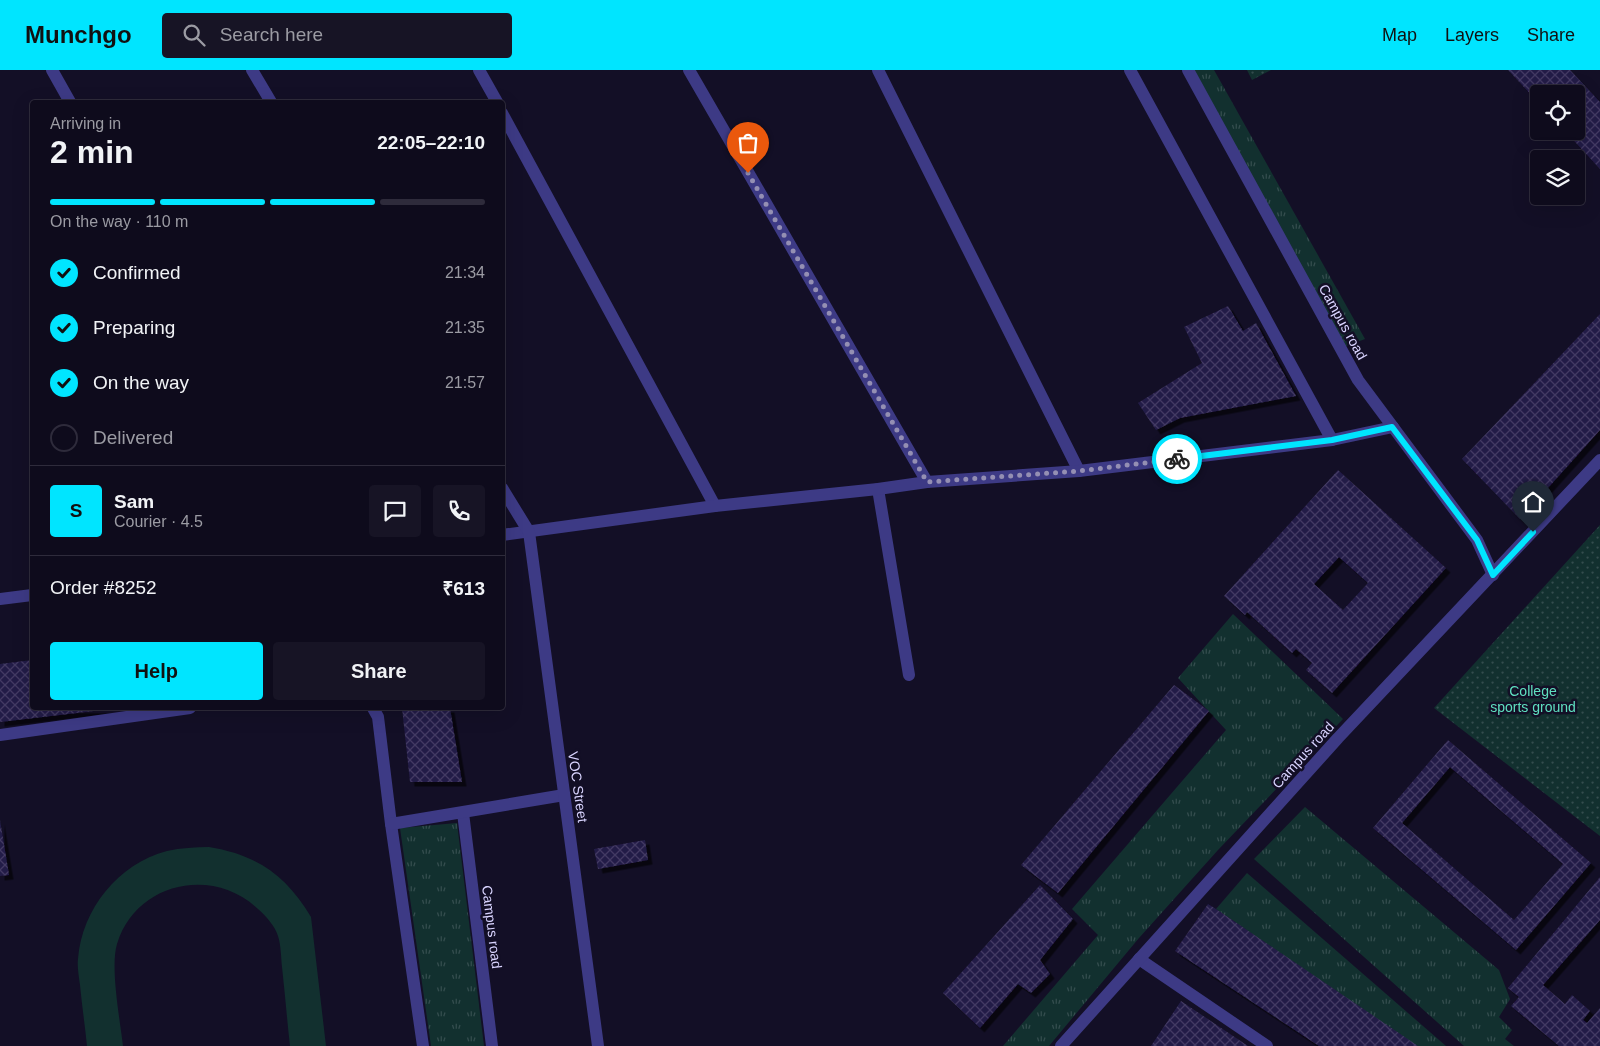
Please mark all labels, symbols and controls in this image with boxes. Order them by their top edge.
search box [162,13,512,58]
text: Munchgo [25,21,132,48]
icon: search [180,21,208,49]
text: Search here [220,24,323,45]
text: Map [1382,25,1417,45]
text: Layers [1445,25,1499,45]
text: Share [1527,25,1575,45]
map controls [1530,85,1585,205]
button: locate [1530,85,1585,140]
text: Arriving in [50,115,121,132]
pin [727,122,769,173]
icon: bag [734,129,762,157]
text: 22:05–22:10 [377,132,485,153]
text: 2 min [50,134,134,170]
button: layers [1530,150,1585,205]
text: On the way · 110 m [50,213,188,230]
icon: check [50,259,78,287]
text: Confirmed [93,262,181,283]
text: 21:34 [445,264,485,281]
street label: Campus road [1316,281,1370,363]
icon: check [50,314,78,342]
text: Preparing [93,317,175,338]
text: 21:35 [445,319,485,336]
icon: check [50,369,78,397]
text: On the way [93,372,189,393]
text: 21:57 [445,374,485,391]
text: Delivered [93,427,173,448]
courier [1152,434,1202,484]
icon: bike [1163,445,1191,473]
pin [1512,481,1554,532]
button: chat [369,485,421,537]
button: phone [433,485,485,537]
icon: home [1519,488,1547,516]
text: Sam [114,491,154,512]
text: S [70,500,82,521]
text: Courier · 4.5 [114,513,203,530]
text: Order #8252 [50,577,157,598]
text: ₹613 [442,578,485,599]
button: Help [50,642,263,700]
button: Share [273,642,485,700]
park label: College sports ground [1490,683,1576,715]
street label: Campus road [1269,718,1337,792]
street label: VOC Street [565,750,591,824]
street label: Campus road [479,884,505,970]

